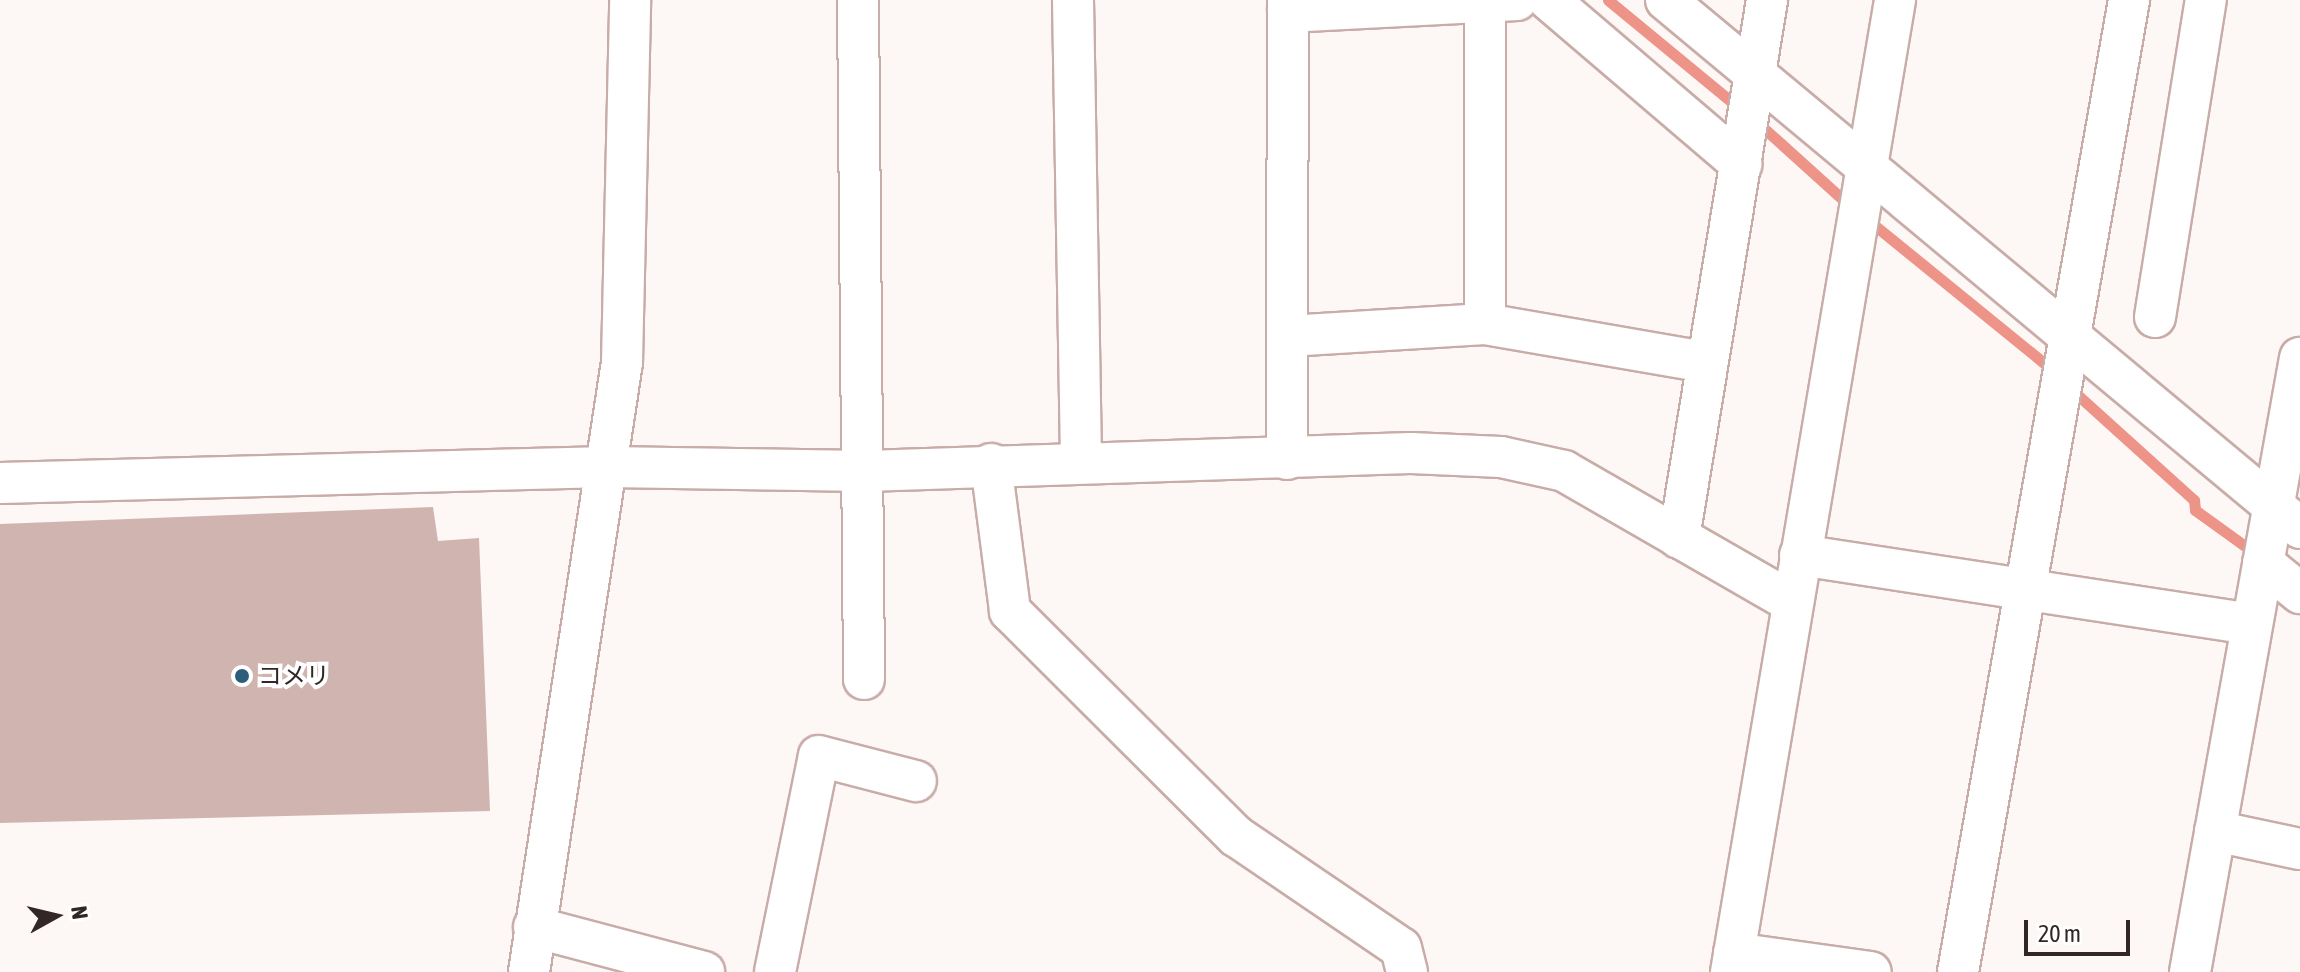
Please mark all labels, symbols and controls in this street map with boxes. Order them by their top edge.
place label: コメリ [258,662,330,690]
marker: コメリ [233,667,251,685]
north arrow [16,876,96,956]
text: N [66,904,94,921]
scale bar [2028,904,2134,954]
text: 20 m [2038,920,2081,947]

